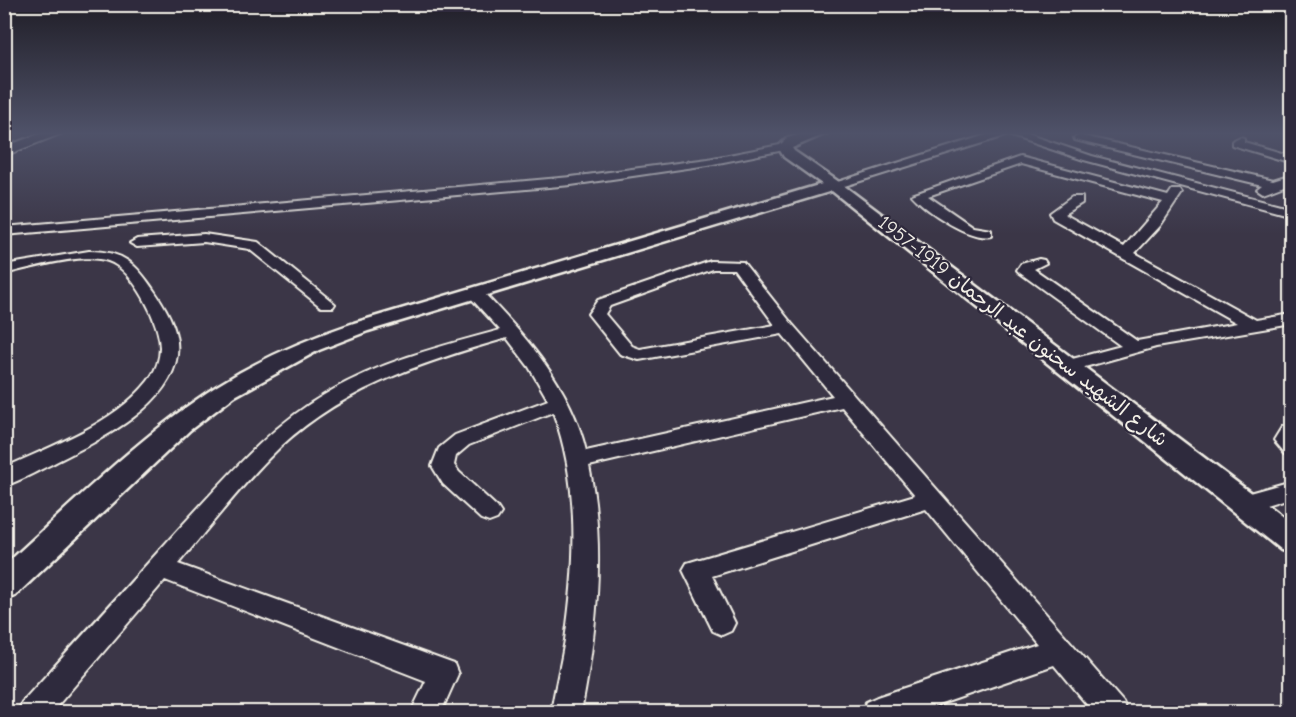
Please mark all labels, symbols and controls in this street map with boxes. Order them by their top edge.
street label: شارع الشهيد سحنون عبد الرحمان 1919-1957 [872,211,1172,453]

